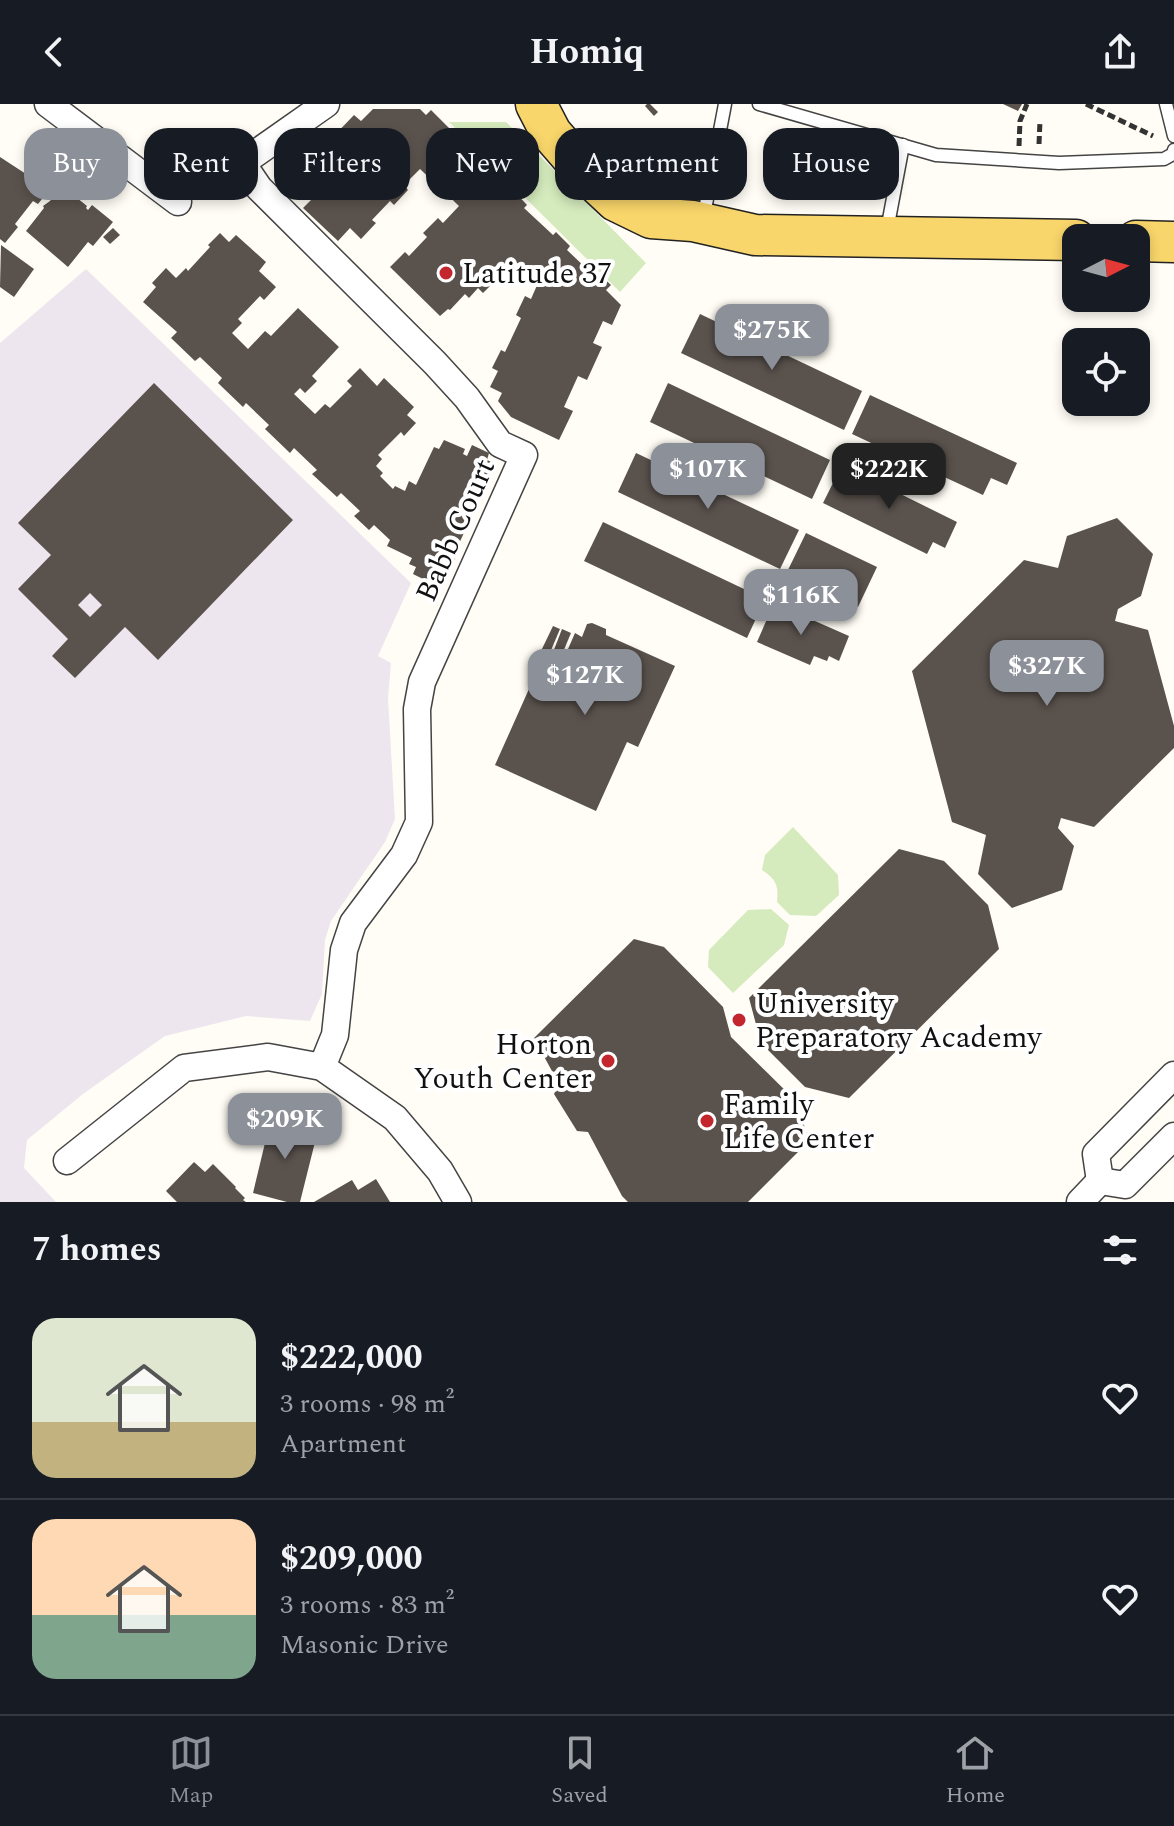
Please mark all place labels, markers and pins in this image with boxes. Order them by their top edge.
place label: Latitude 37 [462,251,612,297]
marker: Latitude 37 [437,264,455,282]
pin: $275K [716,304,828,372]
pin: $107K [652,443,764,511]
pin: $222K [833,443,945,511]
pin: $116K [745,569,857,637]
pin: $327K [991,640,1103,708]
pin: $127K [529,649,641,717]
place label: University Preparatory Academy [755,981,1043,1061]
marker: University Preparatory Academy [730,1011,748,1029]
place label: Horton Youth Center [413,1022,592,1102]
marker: Horton Youth Center [599,1052,617,1070]
place label: Family Life Center [723,1082,875,1162]
pin: $209K [229,1093,341,1161]
marker: Family Life Center [698,1112,716,1130]

